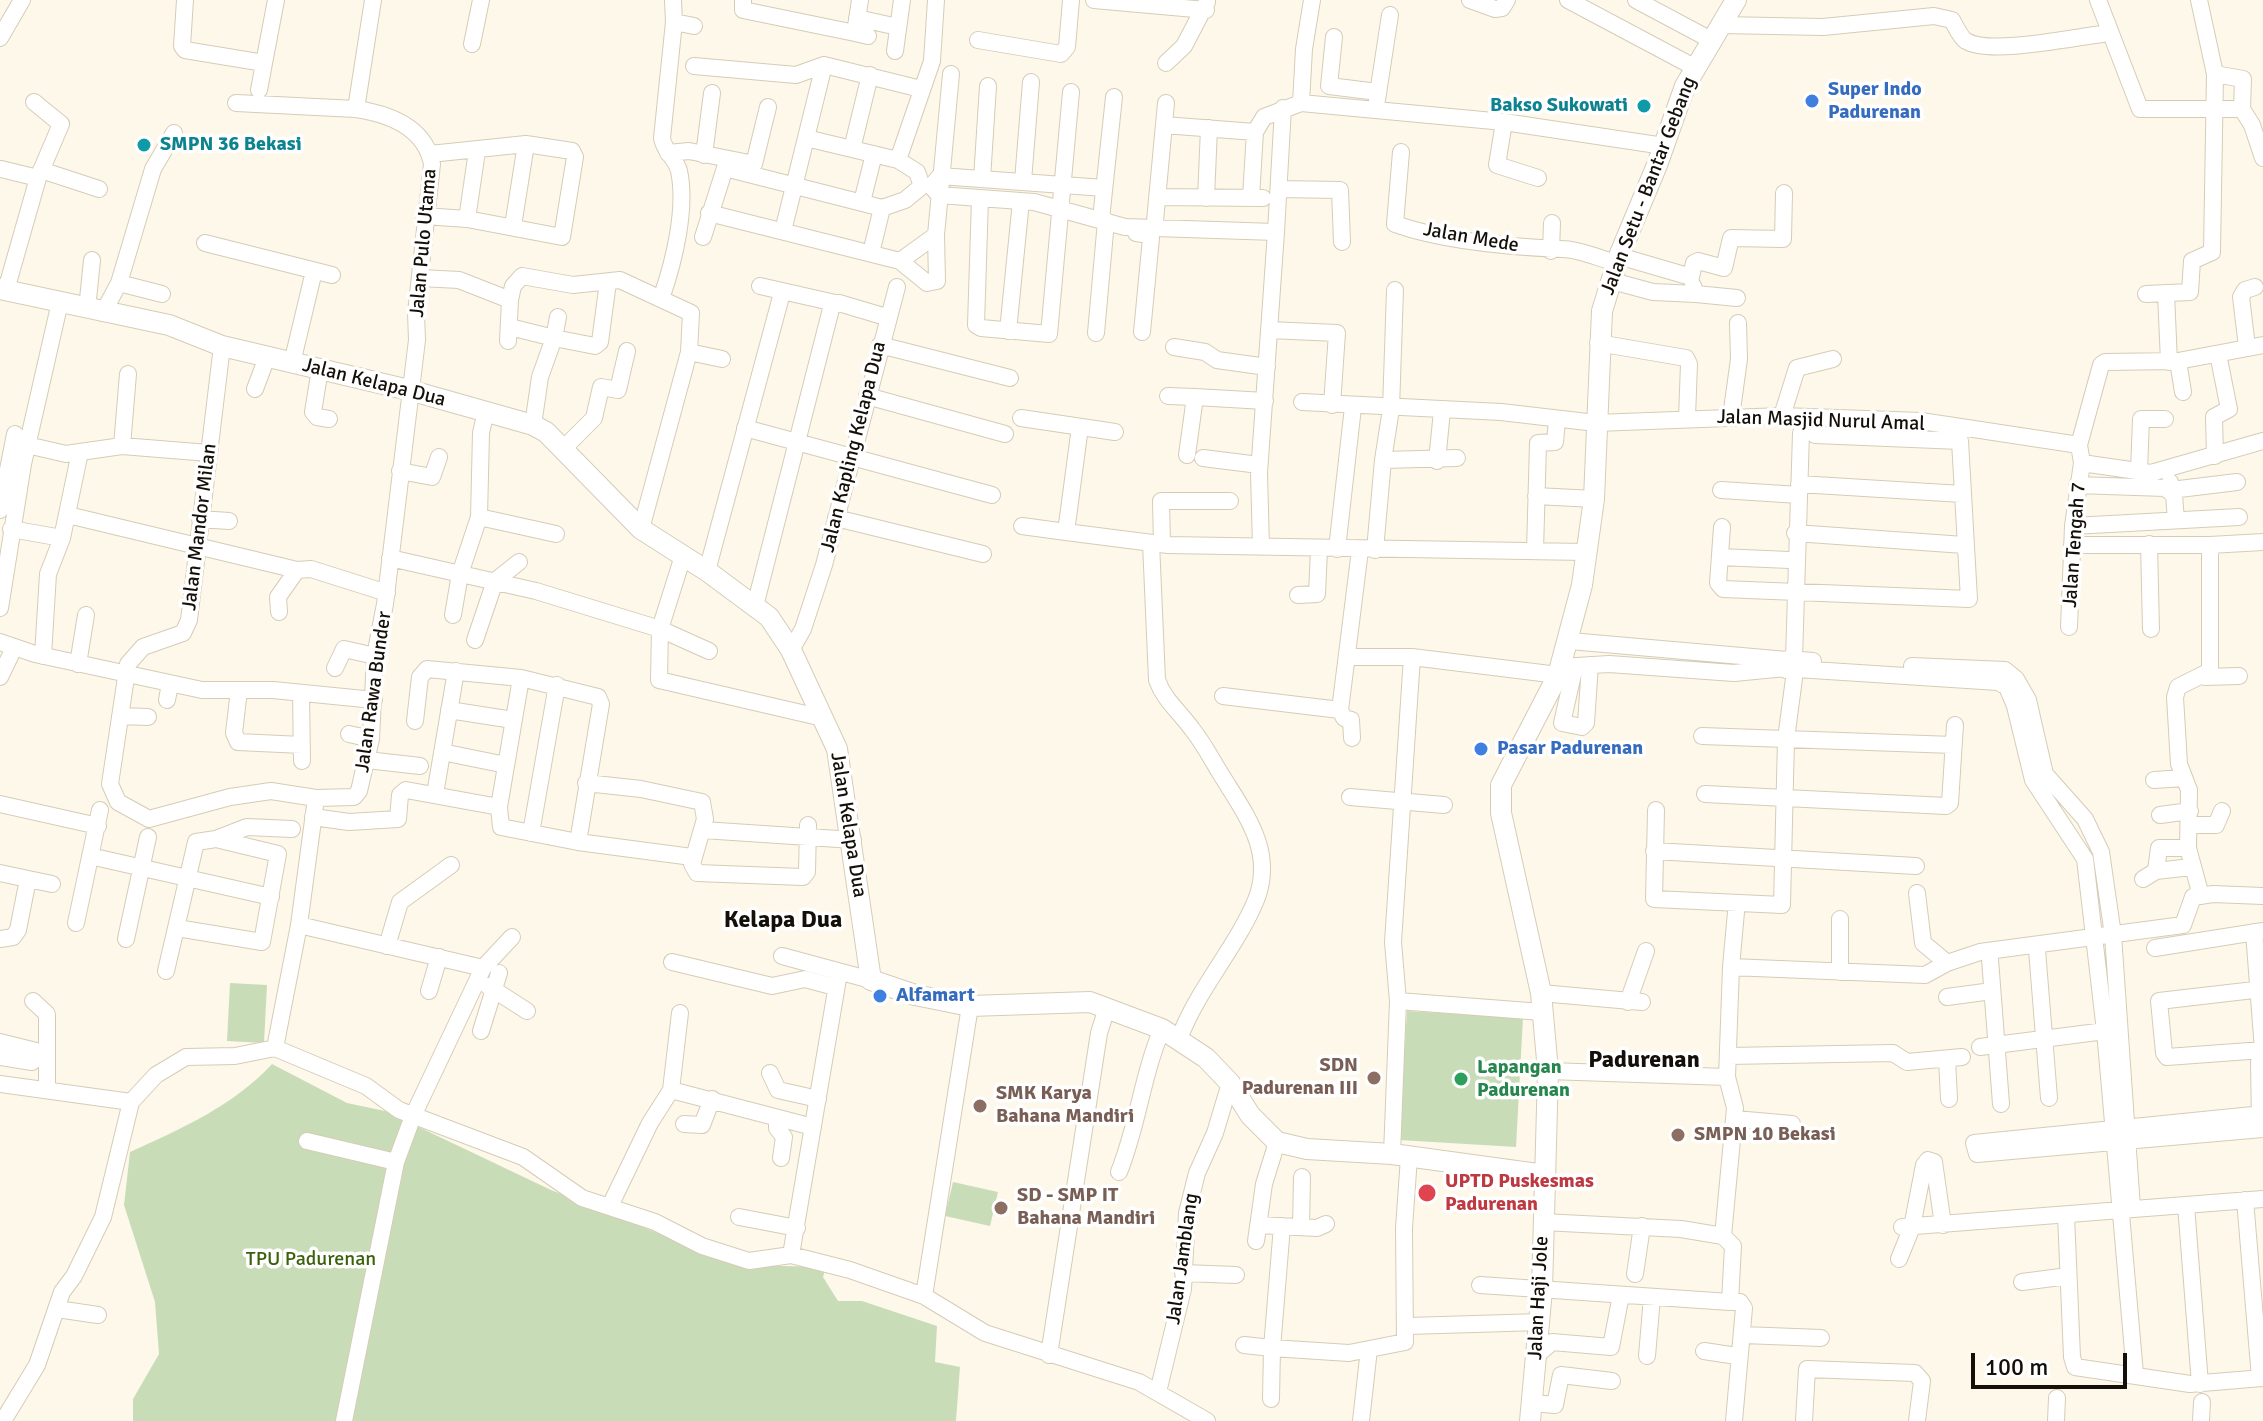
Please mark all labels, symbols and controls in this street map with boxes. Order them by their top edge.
street label: Jalan Setu - Bantar Gebang [1596,73,1702,299]
place label: Super Indo Padurenan [1828,78,1922,125]
marker: Super Indo Padurenan [1803,92,1821,110]
place label: Bakso Sukowati [1490,94,1628,118]
marker: Bakso Sukowati [1635,97,1653,115]
place label: SMPN 36 Bekasi [160,133,302,157]
marker: SMPN 36 Bekasi [135,136,153,154]
street label: Jalan Pulo Utama [406,168,442,318]
street label: Jalan Mede [1421,218,1521,258]
street label: Jalan Kapling Kelapa Dua [816,339,892,555]
street label: Jalan Kelapa Dua [300,354,448,412]
street label: Jalan Masjid Nurul Amal [1717,405,1925,437]
street label: Jalan Mandor Milan [178,442,222,612]
street label: Jalan Tengah 7 [2059,481,2091,609]
street label: Jalan Rawa Bunder [351,610,397,774]
place label: Pasar Padurenan [1497,737,1643,761]
marker: Pasar Padurenan [1472,740,1490,758]
street label: Jalan Kelapa Dua [825,751,871,899]
district label: Kelapa Dua [724,907,842,935]
place label: Alfamart [896,984,975,1008]
marker: Alfamart [871,987,889,1005]
district label: Padurenan [1588,1047,1700,1075]
place label: SDN Padurenan III [1242,1054,1358,1101]
place label: Lapangan Padurenan [1477,1056,1570,1103]
marker: SDN Padurenan III [1365,1069,1383,1087]
marker: Lapangan Padurenan [1452,1070,1470,1088]
place label: SMK Karya Bahana Mandiri [996,1082,1134,1129]
marker: SMK Karya Bahana Mandiri [971,1097,989,1115]
place label: SMPN 10 Bekasi [1694,1123,1836,1147]
marker: SMPN 10 Bekasi [1669,1126,1687,1144]
place label: UPTD Puskesmas Padurenan [1445,1170,1594,1217]
marker: UPTD Puskesmas Padurenan [1416,1182,1438,1204]
place label: SD - SMP IT Bahana Mandiri [1017,1184,1155,1231]
street label: Jalan Jamblang [1162,1192,1204,1326]
marker: SD - SMP IT Bahana Mandiri [992,1199,1010,1217]
street label: Jalan Haji Jole [1524,1235,1554,1361]
park label: TPU Padurenan [246,1248,376,1272]
scale bar [1975,1337,2131,1387]
text: 100 m [1985,1352,2048,1382]

